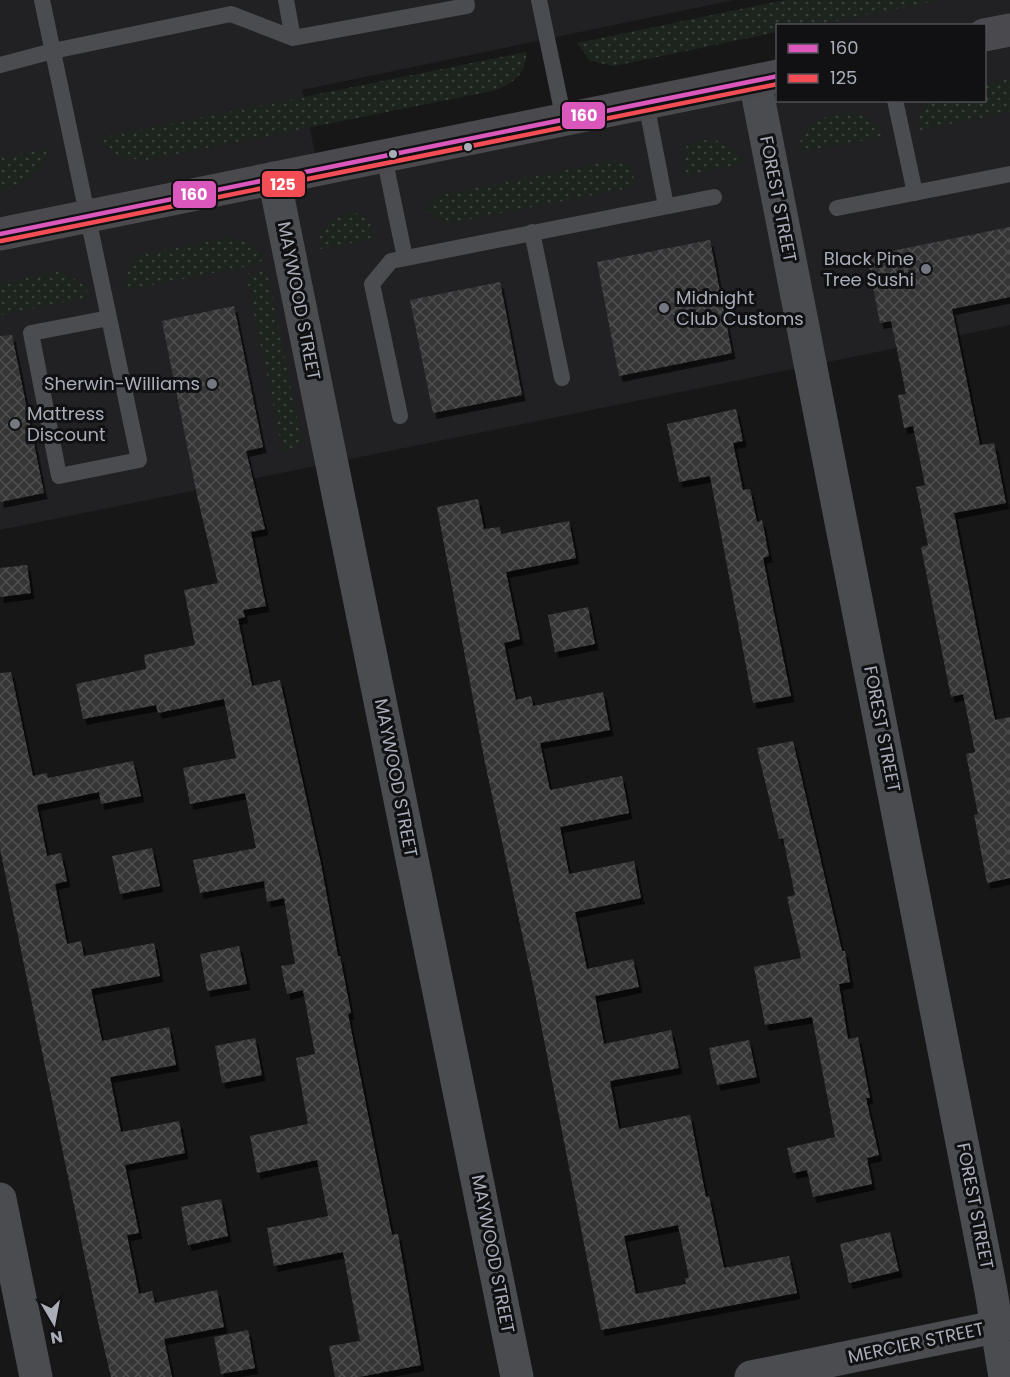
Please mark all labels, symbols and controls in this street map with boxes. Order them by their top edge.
legend [776,24,986,102]
text: 160 [830,35,859,60]
text: 125 [830,65,857,90]
line badge: 160 [561,101,606,130]
text: 160 [571,104,597,127]
street label: FOREST STREET [754,134,803,264]
unlabelled marker [462,141,474,153]
unlabelled marker [387,148,399,160]
line badge: 125 [261,170,306,198]
text: 125 [270,173,296,196]
line badge: 160 [172,180,217,209]
text: 160 [181,183,207,206]
street label: MAYWOOD STREET [272,219,327,383]
place label: Black Pine Tree Sushi [823,246,914,292]
marker: Black Pine Tree Sushi [919,262,933,276]
place label: Midnight Club Customs [676,285,804,331]
marker: Midnight Club Customs [657,301,671,315]
place label: Sherwin-Williams [44,371,200,396]
marker: Sherwin-Williams [205,377,219,391]
place label: Mattress Discount [27,401,106,447]
marker: Mattress Discount [8,417,22,431]
street label: FOREST STREET [858,664,907,794]
street label: MAYWOOD STREET [369,696,424,860]
street label: FOREST STREET [951,1141,1000,1271]
street label: MAYWOOD STREET [466,1172,521,1336]
north arrow [24,1293,84,1353]
street label: MERCIER STREET [846,1316,986,1369]
text: N [49,1325,64,1350]

